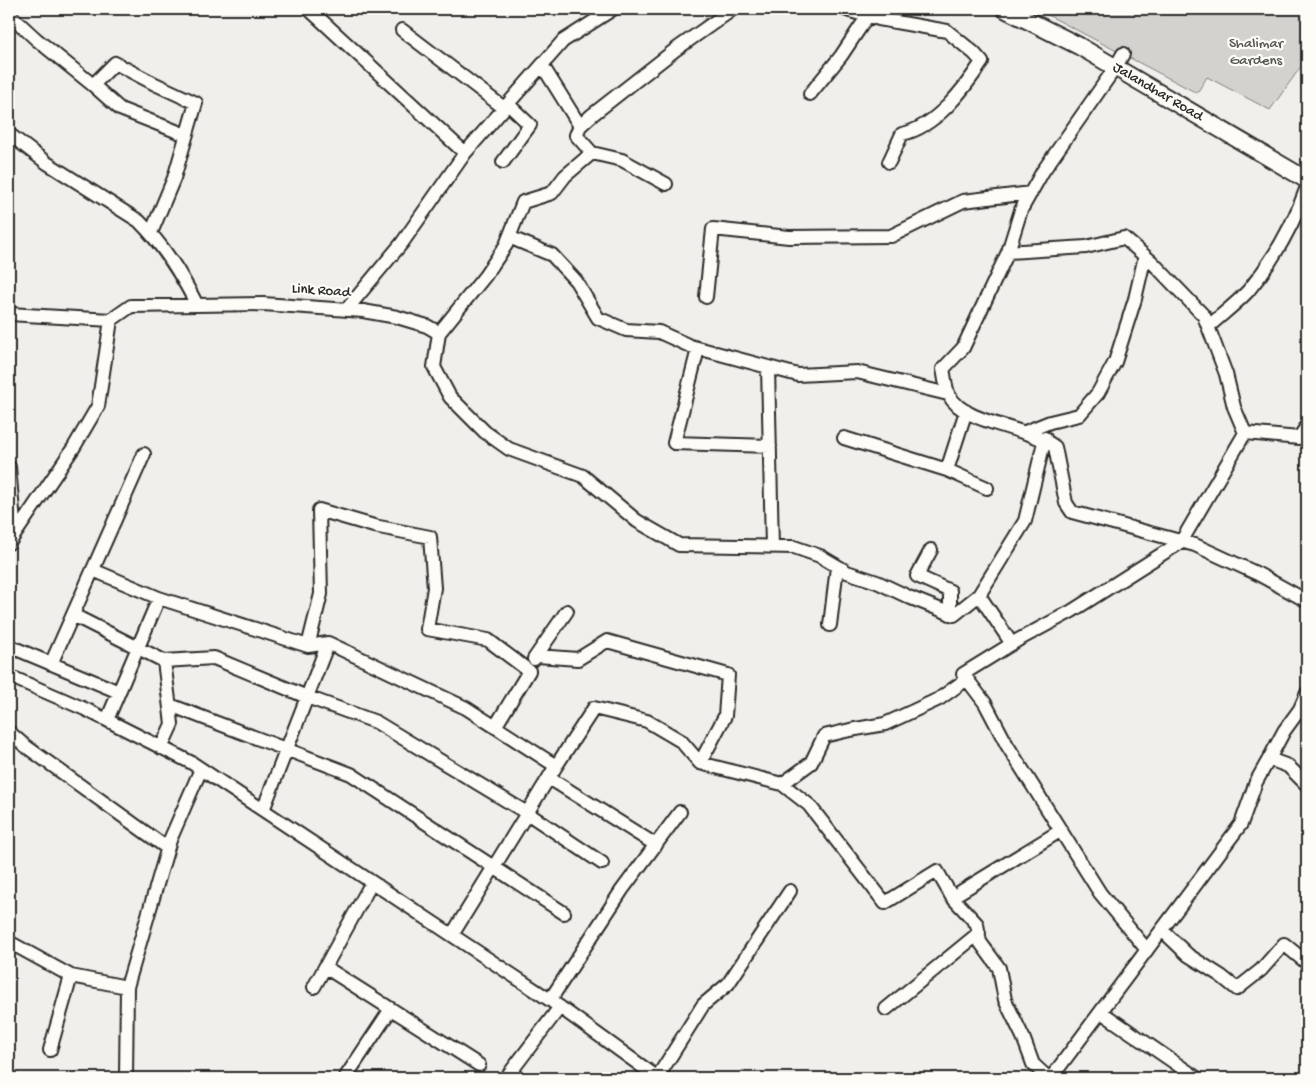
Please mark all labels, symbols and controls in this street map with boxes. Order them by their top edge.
park label: Shalimar Gardens [1229,35,1285,70]
street label: Jalandhar Road [1109,59,1207,126]
street label: Link Road [291,280,352,302]

